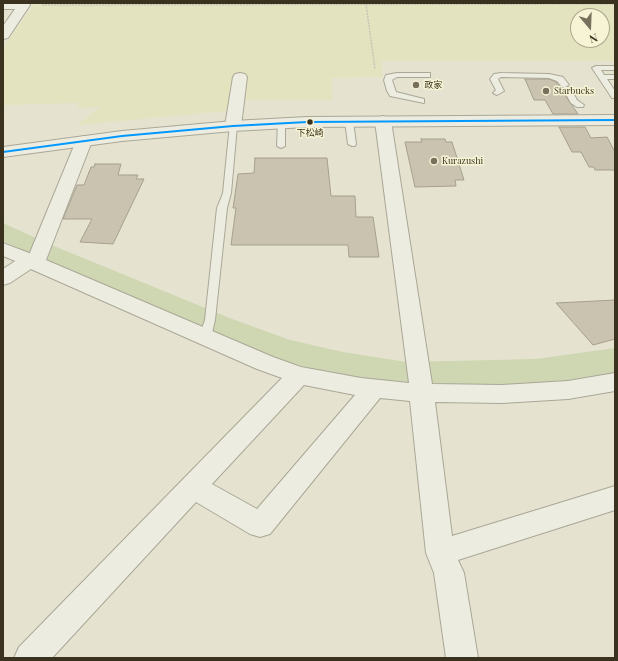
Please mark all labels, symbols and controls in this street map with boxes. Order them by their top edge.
north arrow [570,8,610,48]
text: N [588,30,600,47]
marker: 政家 [411,80,421,90]
place label: 政家 [424,80,442,90]
marker: Starbucks [541,86,551,96]
place label: Starbucks [554,86,594,96]
marker: 下松崎 [305,117,315,127]
place label: 下松崎 [297,128,323,138]
marker: Kurazushi [429,156,439,166]
place label: Kurazushi [442,156,483,166]

